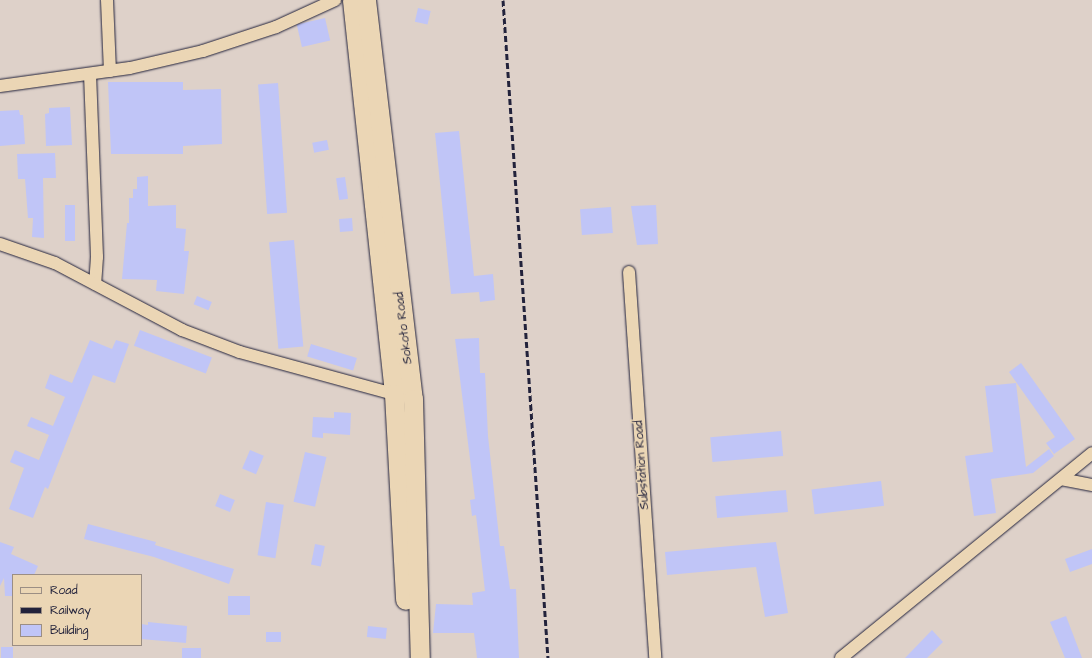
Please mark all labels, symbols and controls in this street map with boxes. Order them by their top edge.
street label: Sokoto Road [392,291,416,365]
street label: Substation Road [632,420,652,510]
legend [12,574,142,646]
text: Road [50,582,78,599]
text: Railway [50,602,91,619]
text: Building [50,622,88,639]

